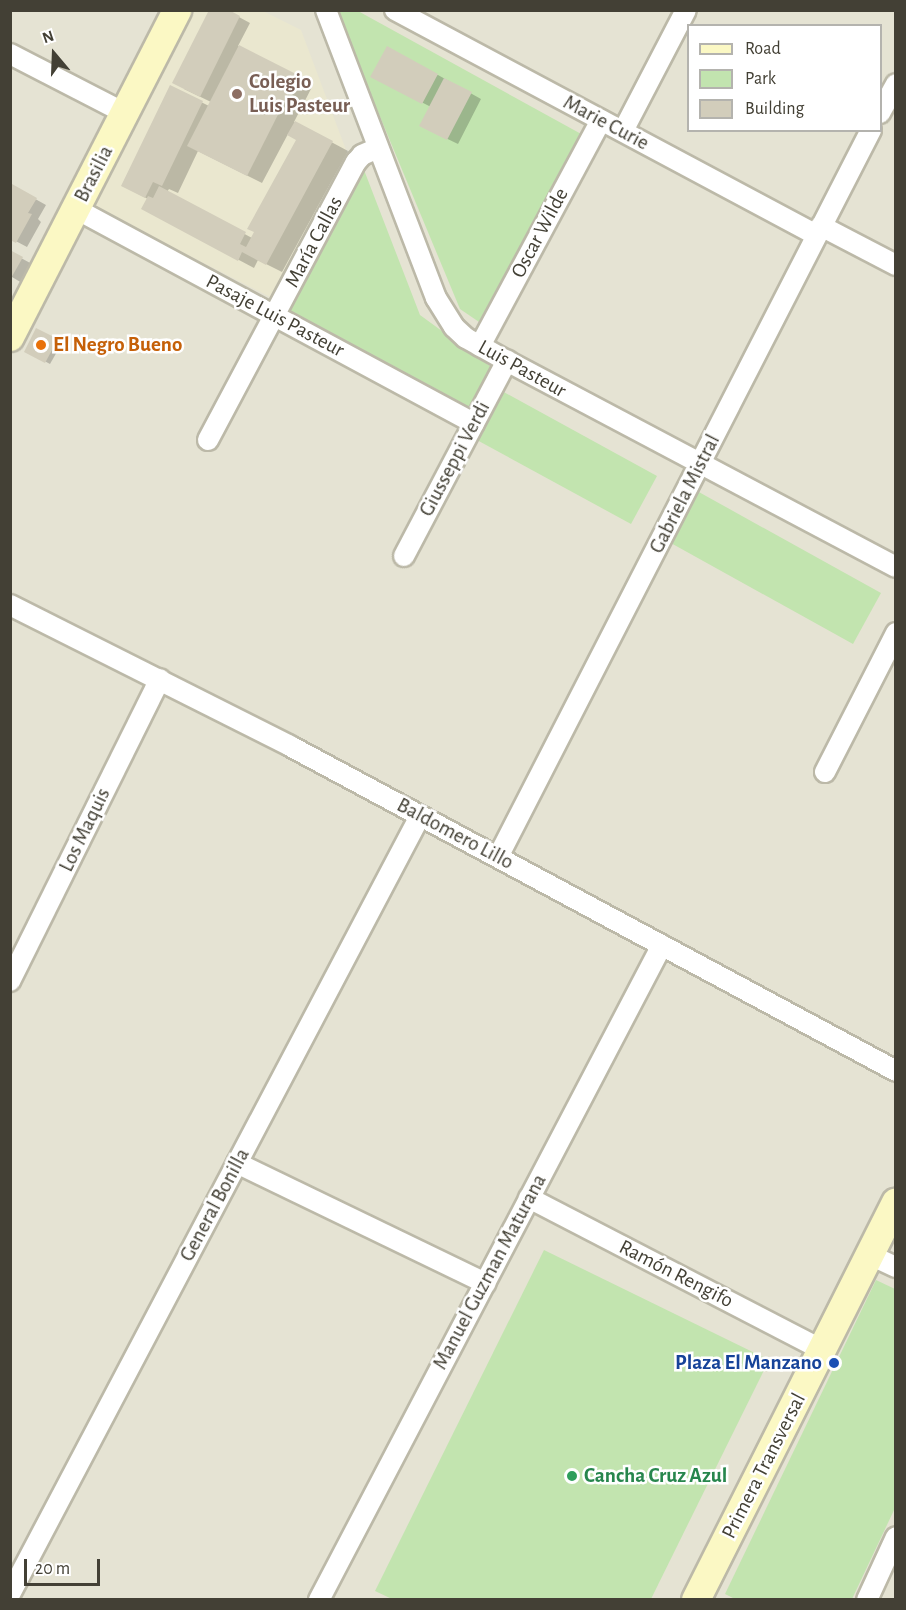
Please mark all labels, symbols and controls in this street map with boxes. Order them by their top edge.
north arrow [24,24,84,84]
legend [687,24,882,132]
text: N [40,28,56,46]
text: Road [745,40,781,58]
place label: Colegio Luis Pasteur [249,69,350,119]
text: Park [745,70,776,88]
marker: Colegio Luis Pasteur [230,87,244,101]
street label: Marie Curie [559,90,653,156]
text: Building [745,100,804,118]
street label: Brasilia [69,141,119,207]
street label: Oscar Wilde [506,184,574,282]
street label: María Callas [280,192,348,292]
street label: Pasaje Luis Pasteur [201,269,349,363]
place label: El Negro Bueno [53,332,182,358]
street label: Luis Pasteur [473,334,571,404]
marker: El Negro Bueno [34,338,48,352]
street label: Giusseppi Verdi [414,397,496,521]
street label: Gabriela Mistral [644,430,726,558]
street label: Los Maquis [54,784,116,876]
street label: Baldomero Lillo [392,793,518,875]
street label: General Bonilla [175,1144,255,1266]
street label: Manuel Guzman Maturana [428,1170,552,1374]
street label: Ramón Rengifo [615,1234,737,1314]
place label: Plaza El Manzano [675,1350,822,1376]
marker: Plaza El Manzano [827,1356,841,1370]
street label: Primera Transversal [716,1389,812,1543]
place label: Cancha Cruz Azul [584,1463,727,1489]
marker: Cancha Cruz Azul [565,1469,579,1483]
scale bar [27,1547,104,1585]
text: 20 m [35,1560,70,1578]

